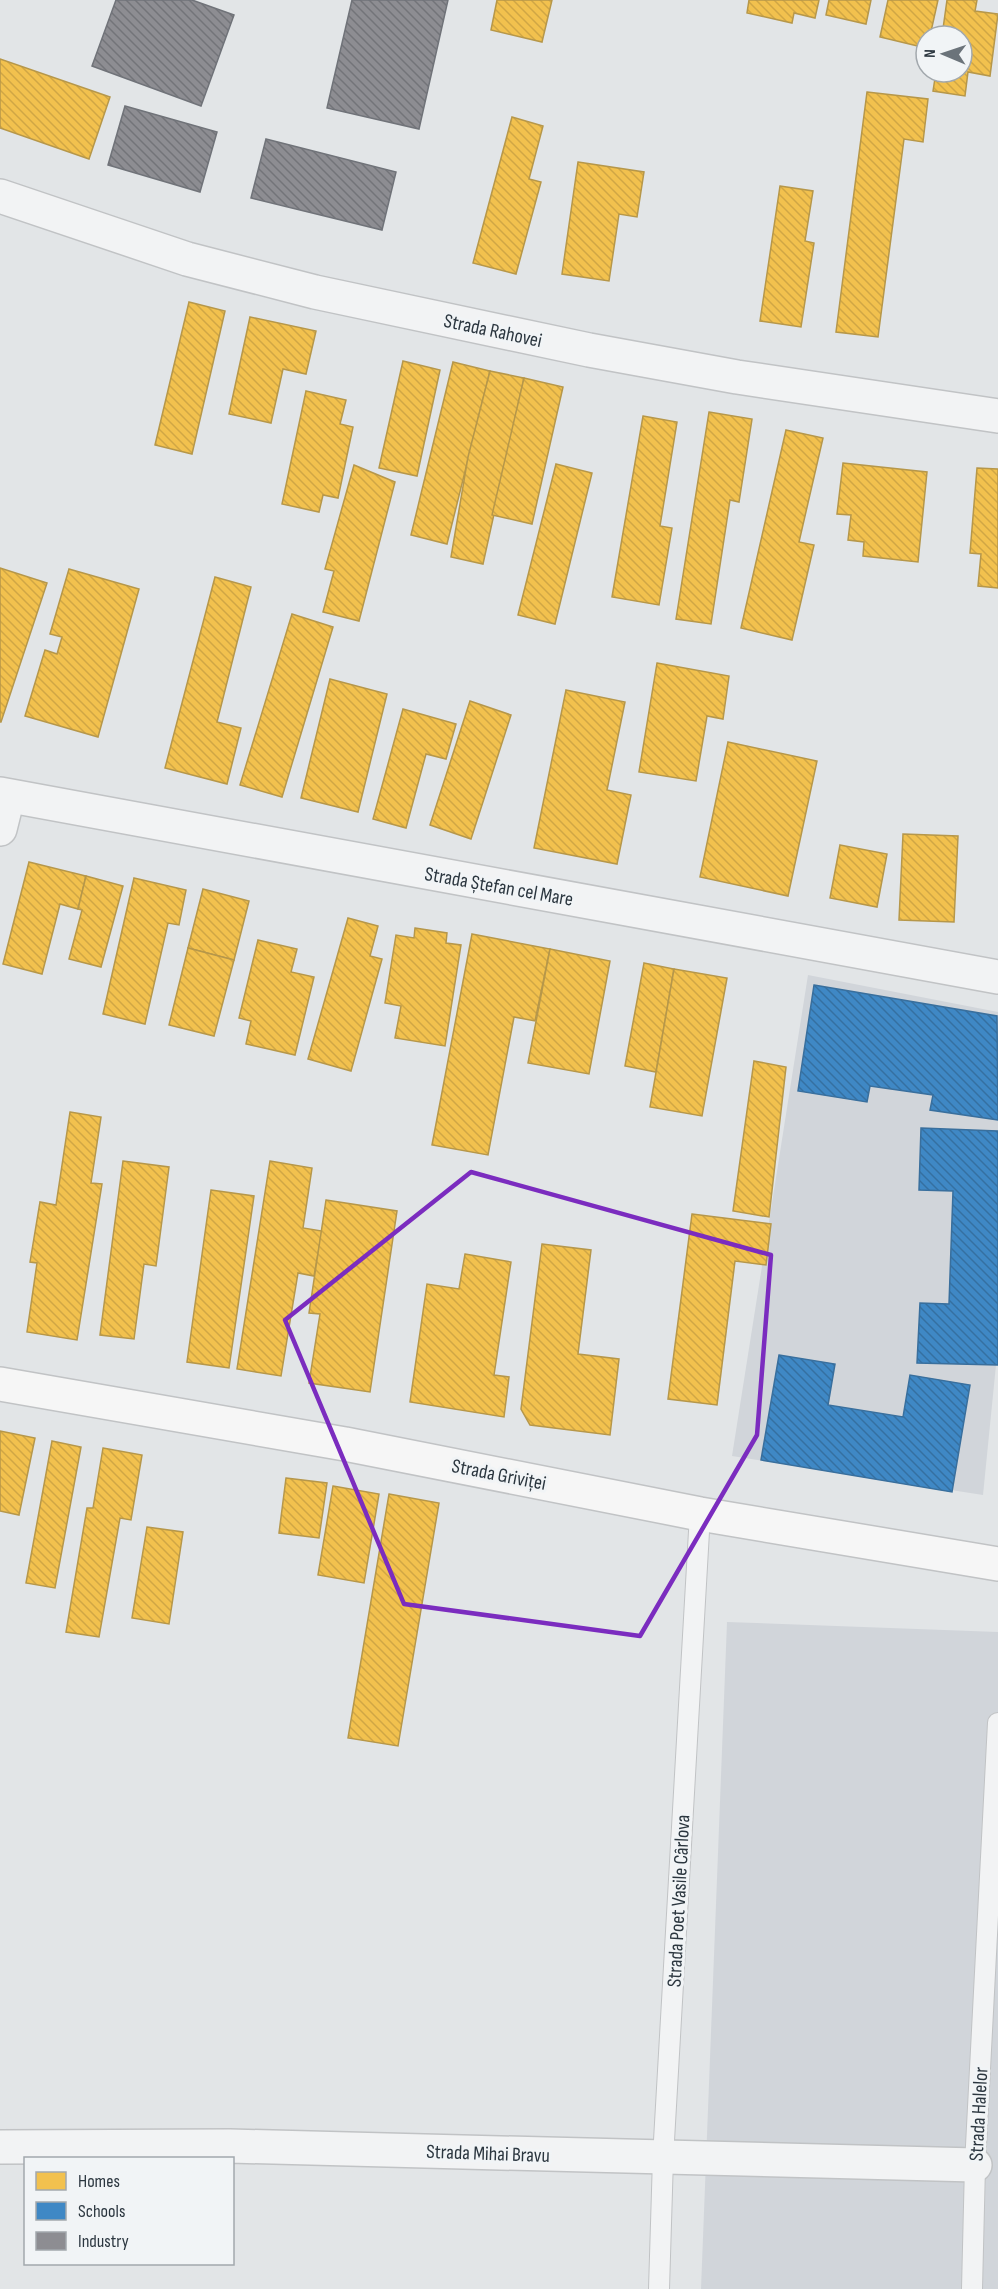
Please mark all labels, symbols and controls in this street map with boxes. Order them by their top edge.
north arrow [914,24,974,84]
text: N [921,49,940,58]
street label: Strada Rahovei [442,309,544,353]
street label: Strada Ștefan cel Mare [423,862,575,912]
street label: Strada Griviței [450,1454,548,1496]
street label: Strada Poet Vasile Cârlova [662,1814,696,1988]
street label: Strada Halelor [965,2066,993,2162]
street label: Strada Mihai Bravu [426,2140,550,2168]
legend [24,2157,234,2265]
text: Homes [78,2171,120,2192]
text: Schools [78,2201,125,2222]
text: Industry [78,2231,129,2252]

